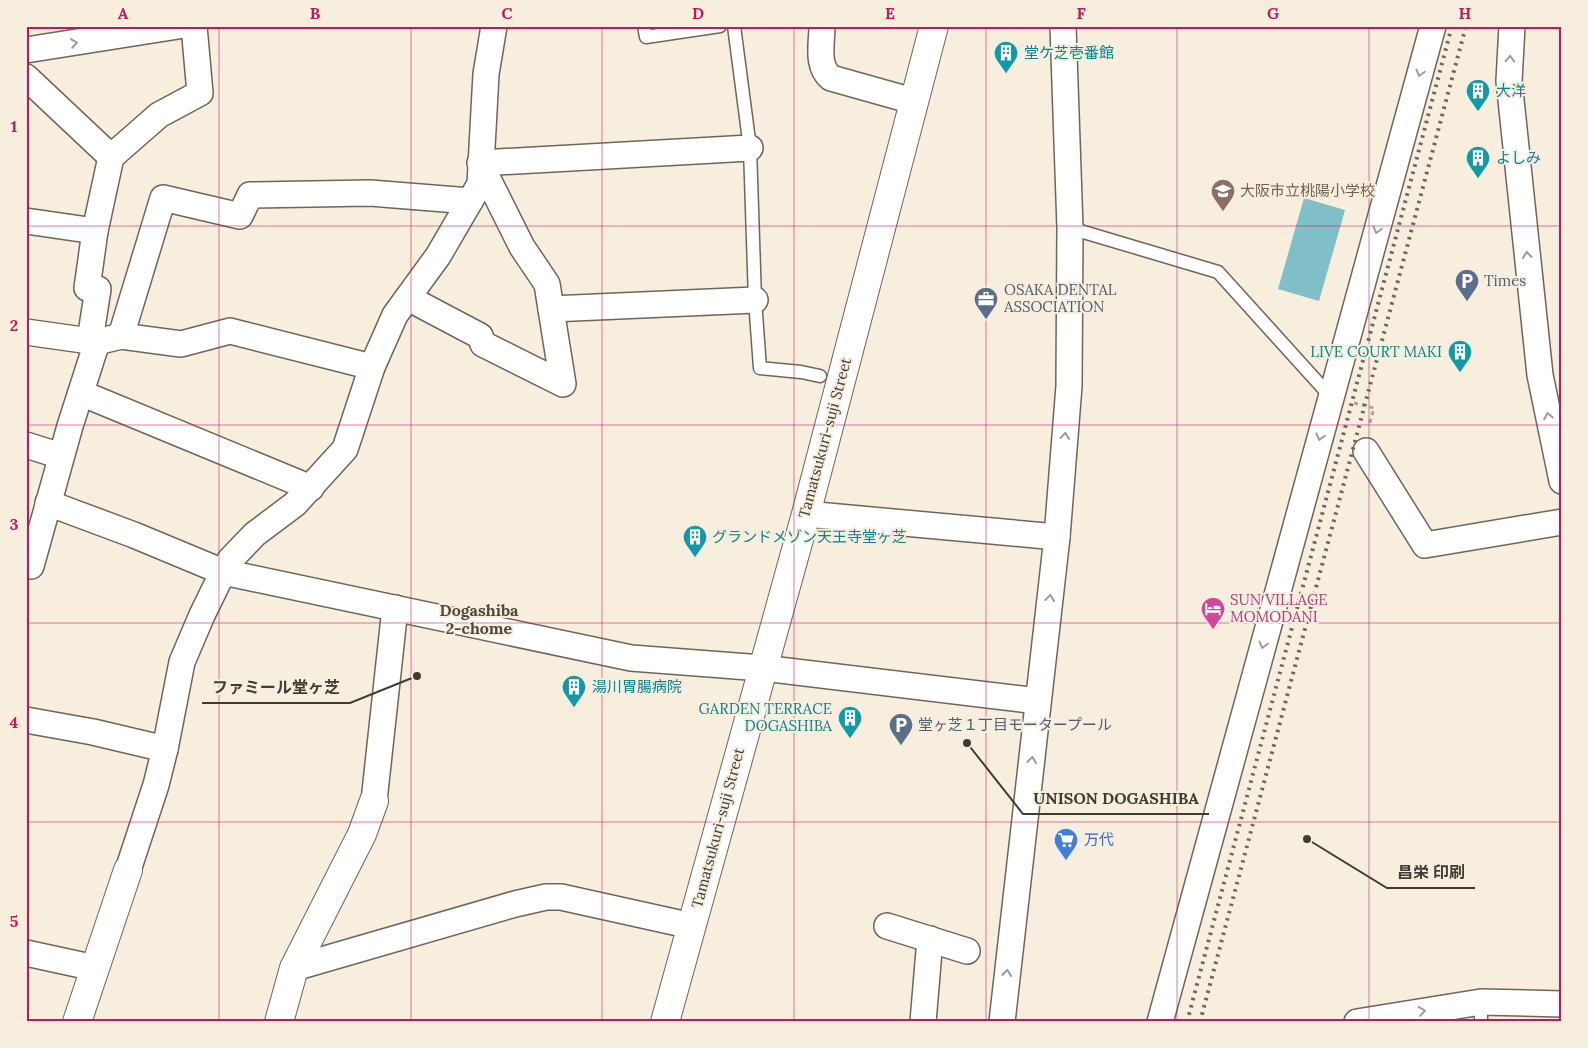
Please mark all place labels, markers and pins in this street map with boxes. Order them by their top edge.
building icon: 堂ケ芝壱番館 [993,40,1019,74]
place label: 堂ケ芝壱番館 [1024,43,1114,62]
building icon: 大洋 [1465,78,1491,112]
place label: 大洋 [1496,81,1526,100]
building icon: よしみ [1465,145,1491,179]
place label: よしみ [1496,148,1541,167]
school or university icon: 大阪市立桃陽小学校 [1210,178,1236,212]
place label: 大阪市立桃陽小学校 [1240,181,1375,200]
parking icon: Times [1454,268,1480,302]
place label: Times [1484,271,1526,290]
place label: OSAKA DENTAL ASSOCIATION [1003,280,1117,316]
office icon: OSAKA DENTAL ASSOCIATION [973,286,999,320]
building icon: LIVE COURT MAKI [1447,339,1473,373]
place label: LIVE COURT MAKI [1310,342,1442,361]
building icon: グランドメゾン天王寺堂ヶ芝 [682,524,708,558]
place label: グランドメゾン天王寺堂ヶ芝 [712,527,907,546]
place label: SUN VILLAGE MOMODANI [1230,590,1328,626]
hotel icon: SUN VILLAGE MOMODANI [1200,596,1226,630]
callout: ファミール堂ヶ芝 [202,672,350,703]
building icon: 湯川胃腸病院 [561,674,587,708]
place label: 湯川胃腸病院 [592,677,682,696]
place label: GARDEN TERRACE DOGASHIBA [698,699,833,735]
building icon: GARDEN TERRACE DOGASHIBA [837,705,863,739]
parking icon: 堂ヶ芝１丁目モータープール [888,712,914,746]
place label: 堂ヶ芝１丁目モータープール [918,715,1112,734]
callout: UNISON DOGASHIBA [1023,783,1209,814]
supermarket icon: 万代 [1053,827,1079,861]
place label: 万代 [1084,830,1114,849]
callout: 昌栄 印刷 [1387,857,1475,888]

